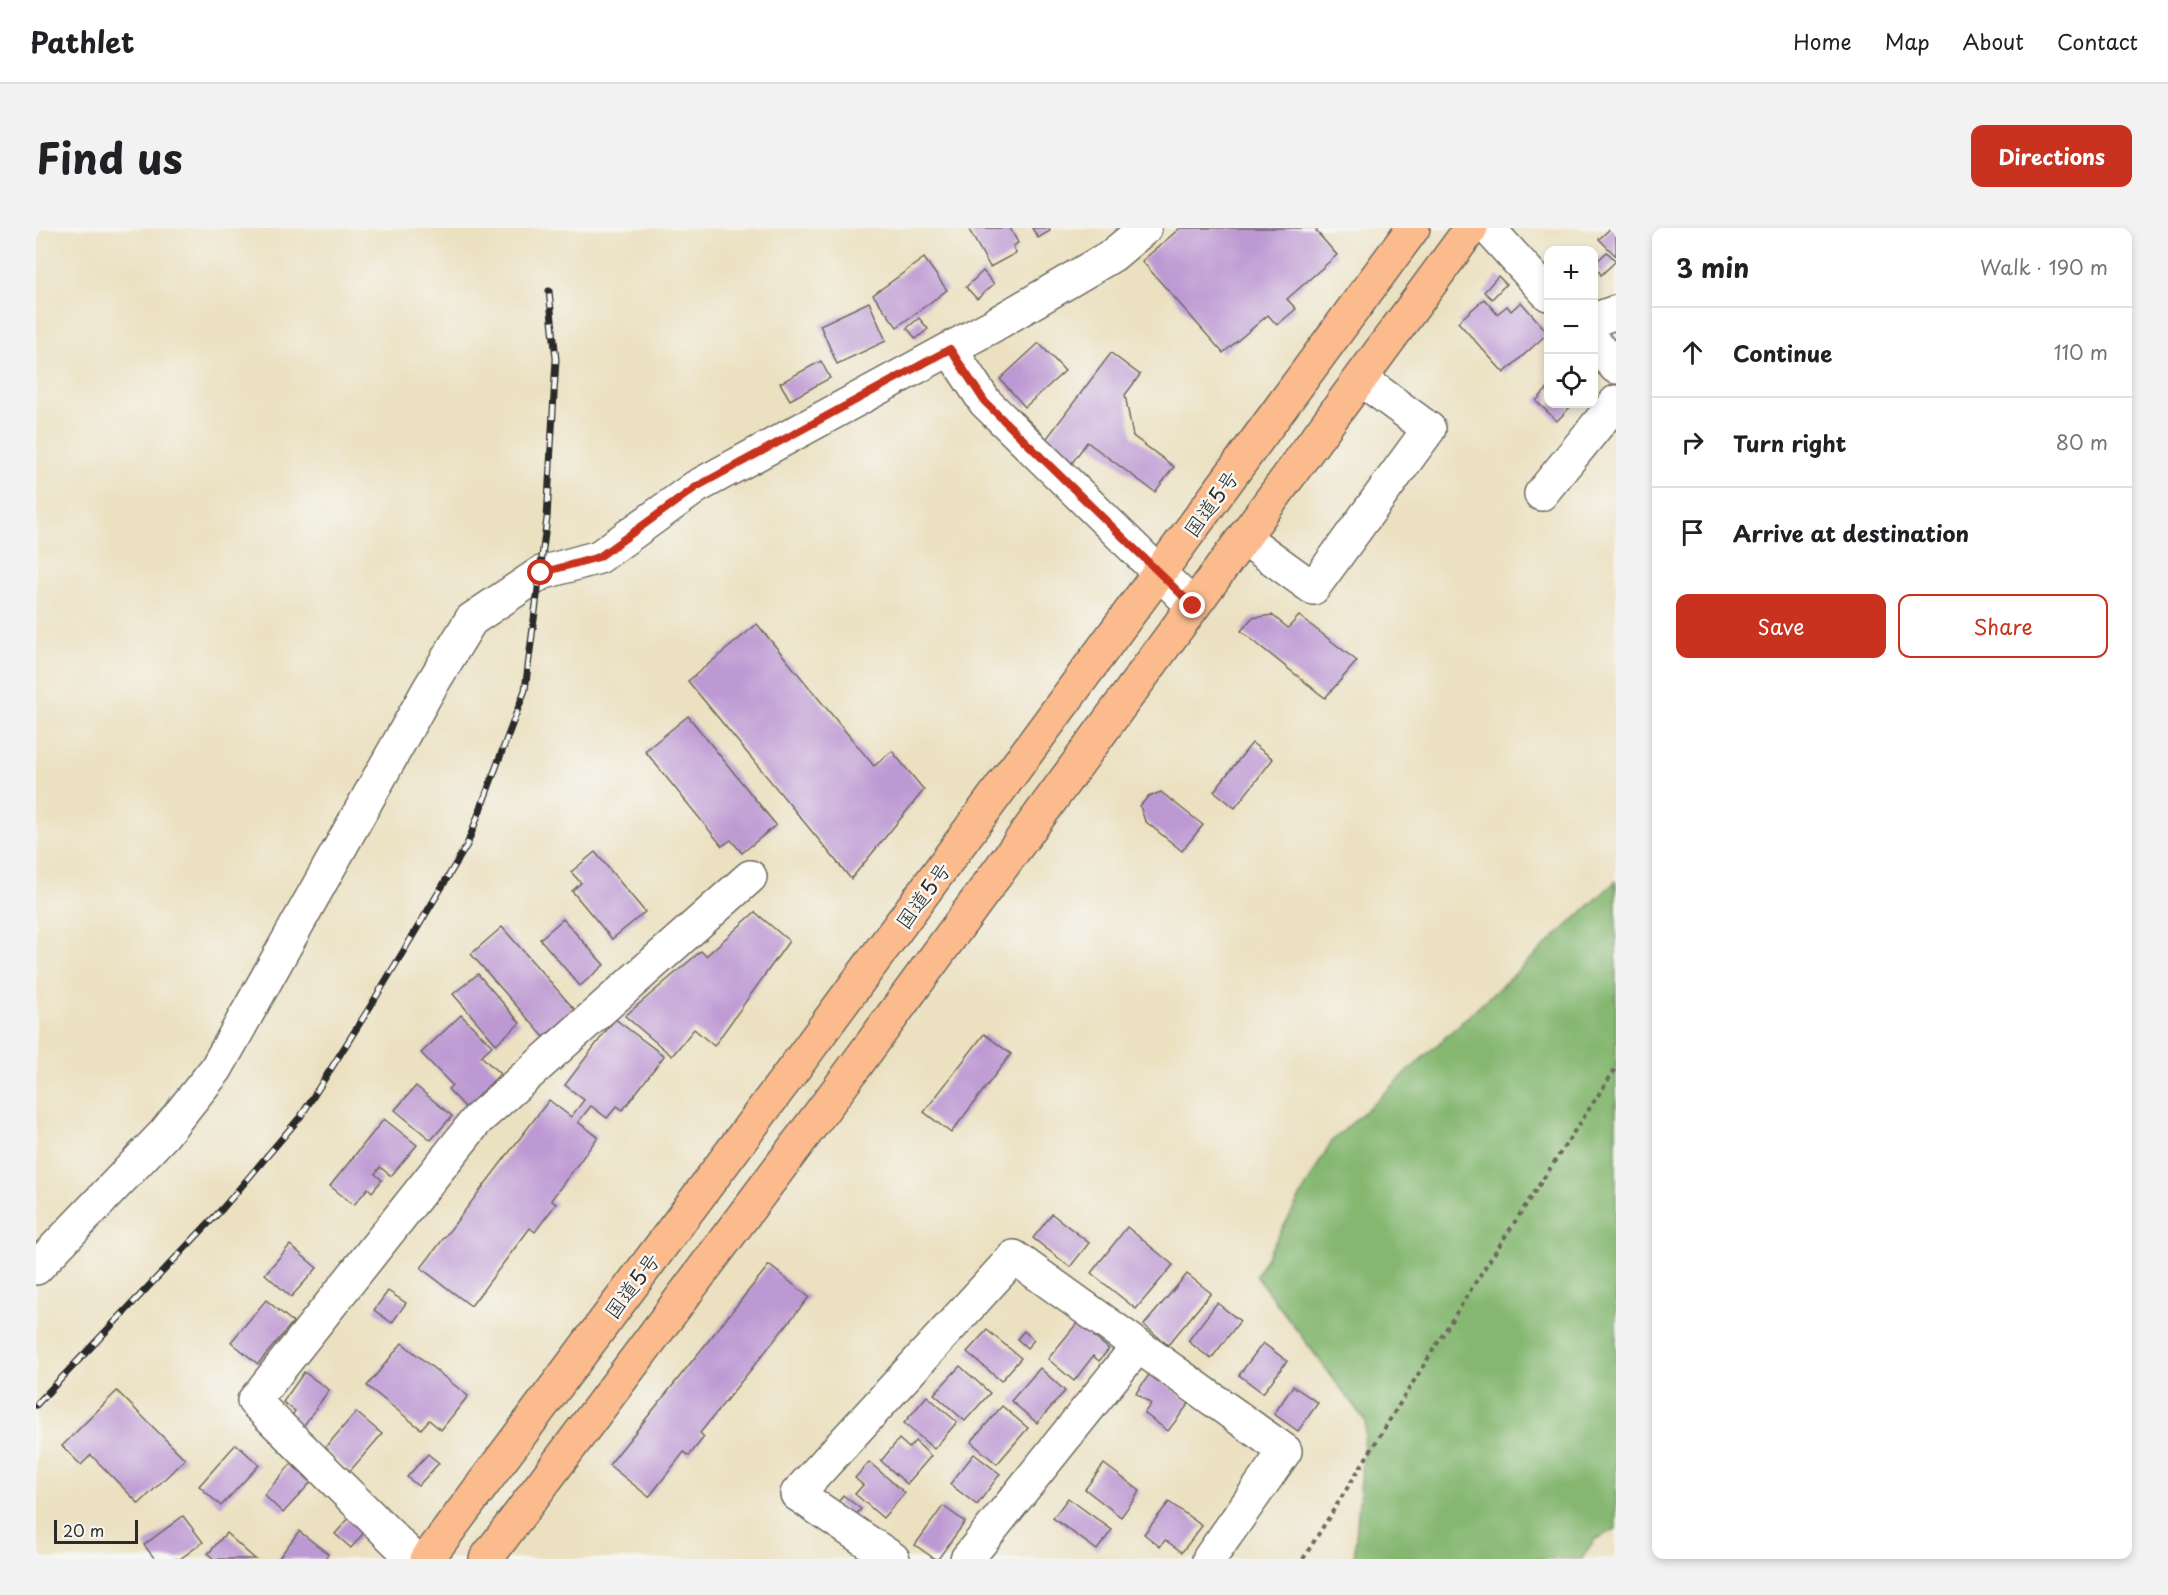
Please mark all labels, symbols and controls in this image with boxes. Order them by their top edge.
text: Pathlet [30,20,134,63]
text: Home [1793,25,1852,57]
text: Map [1885,25,1930,57]
text: About [1963,25,2024,57]
text: Contact [2057,25,2138,57]
text: Find us [36,125,183,188]
button: Directions [1971,125,2132,187]
map controls [1544,246,1598,408]
button: + [1544,246,1598,300]
text: 3 min [1676,248,1749,287]
text: Walk · 190 m [1980,252,2108,282]
button: − [1544,300,1598,354]
icon: ahead [1676,336,1709,369]
text: Continue [1733,336,1832,369]
text: 110 m [2054,337,2108,367]
button: locate [1544,354,1598,408]
icon: right [1676,426,1709,459]
text: Turn right [1733,426,1846,459]
text: 80 m [2056,427,2108,457]
street label: 国道5号 [1175,463,1245,543]
icon: arrive [1676,516,1709,549]
text: Arrive at destination [1733,516,1969,549]
route start [527,559,553,585]
route end [1179,592,1205,618]
button: Save [1676,594,1886,658]
button: Share [1898,594,2108,658]
street label: 国道5号 [887,855,957,935]
street label: 国道5号 [595,1245,667,1325]
scale bar [54,1517,138,1544]
text: 20 m [63,1518,104,1542]

